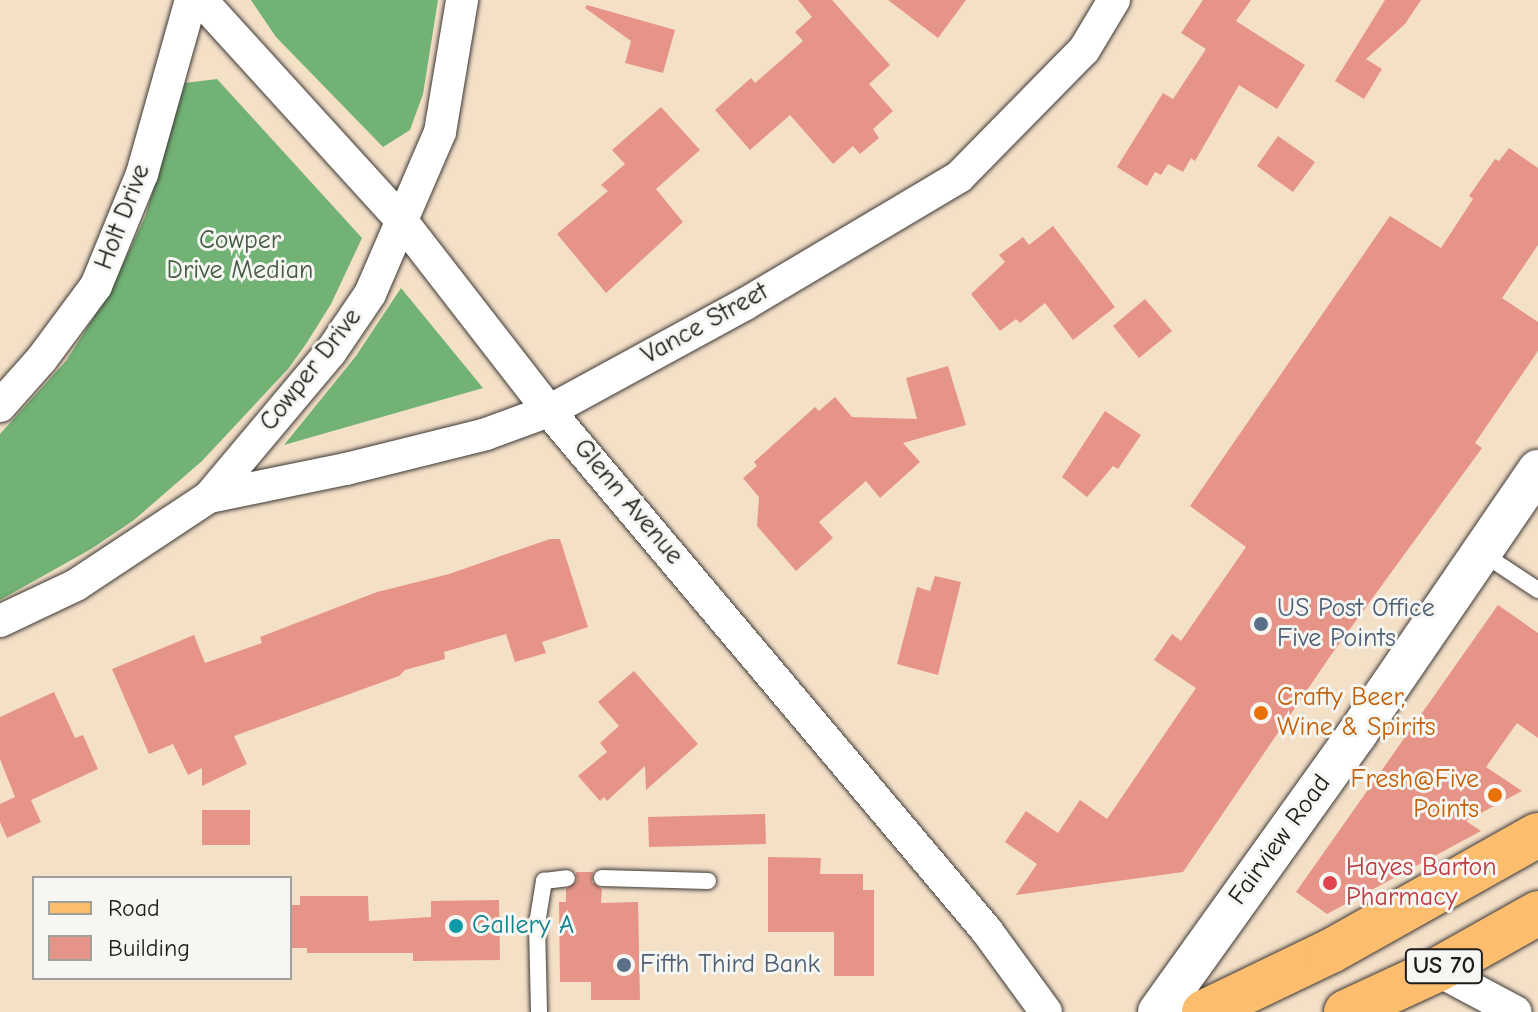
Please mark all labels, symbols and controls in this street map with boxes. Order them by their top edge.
street label: Holt Drive [89,160,157,274]
park label: Cowper Drive Median [167,225,313,286]
street label: Vance Street [636,277,774,371]
street label: Cowper Drive [254,303,368,437]
street label: Glenn Avenue [567,433,689,571]
place label: US Post Office Five Points [1277,593,1435,654]
marker: US Post Office Five Points [1252,615,1270,633]
place label: Crafty Beer, Wine & Spirits [1277,682,1435,744]
marker: Crafty Beer, Wine & Spirits [1252,704,1270,722]
place label: Fresh@Five Points [1350,764,1479,826]
street label: Fairview Road [1222,769,1338,911]
marker: Fresh@Five Points [1486,786,1504,804]
place label: Hayes Barton Pharmacy [1346,852,1497,914]
marker: Hayes Barton Pharmacy [1321,874,1339,892]
legend [32,876,292,980]
text: Road [108,894,160,922]
place label: Gallery A [472,910,574,942]
marker: Gallery A [447,917,465,935]
text: Building [108,934,190,962]
road number: US 70 [1404,946,1484,986]
place label: Fifth Third Bank [640,949,820,981]
marker: Fifth Third Bank [615,956,633,974]

